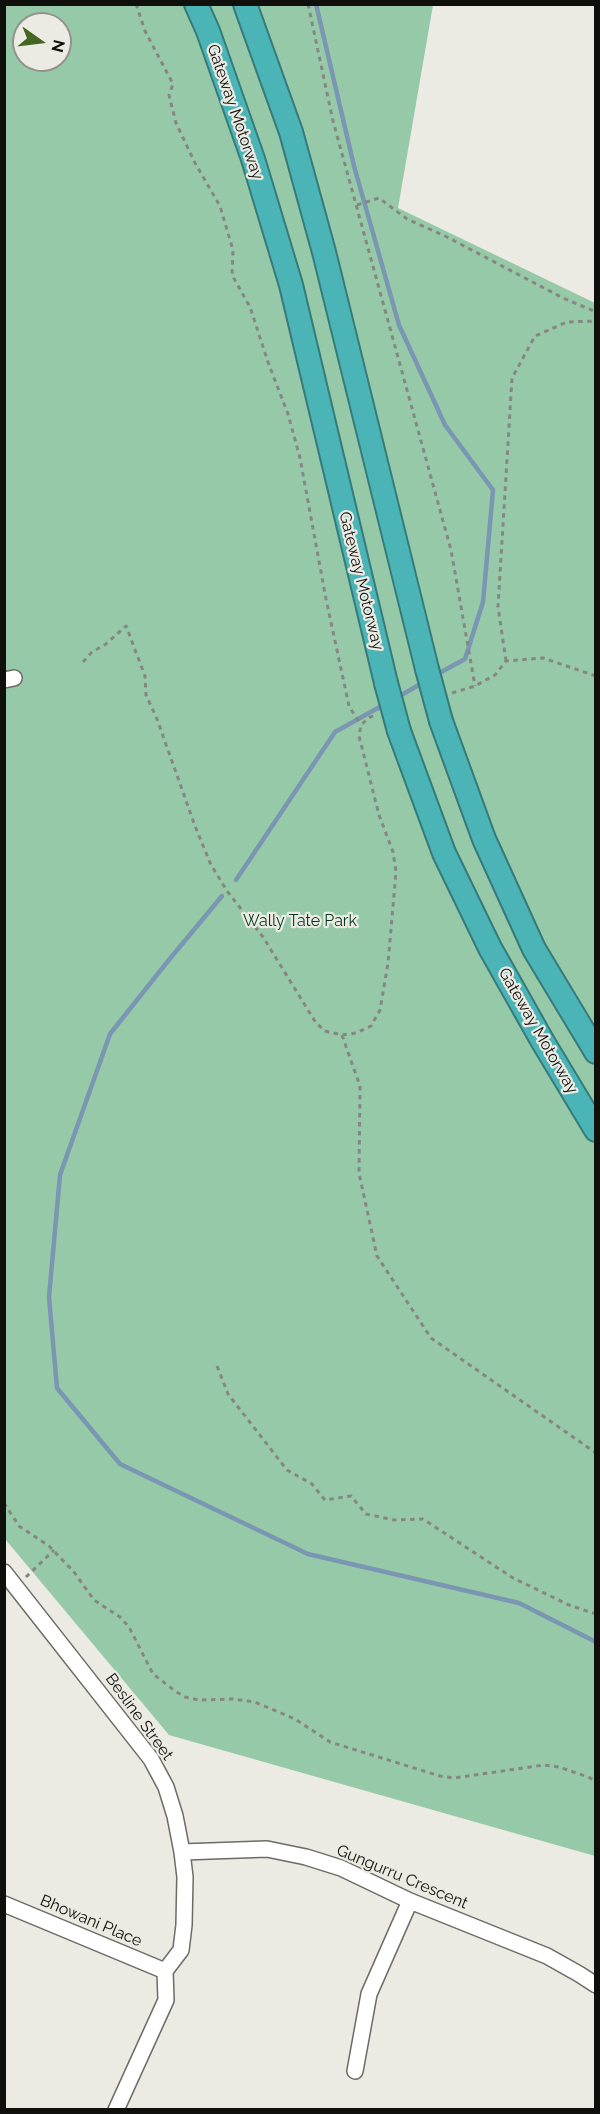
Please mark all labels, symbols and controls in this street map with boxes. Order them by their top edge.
north arrow [12,12,72,72]
text: N [47,38,69,54]
street label: Gateway Motorway [203,42,267,182]
street label: Gateway Motorway [334,510,388,652]
park label: Wally Tate Park [243,911,357,931]
street label: Gateway Motorway [494,965,582,1097]
street label: Besline Street [101,1670,177,1764]
street label: Gungurru Crescent [334,1841,470,1913]
street label: Bhowani Place [37,1891,145,1951]

